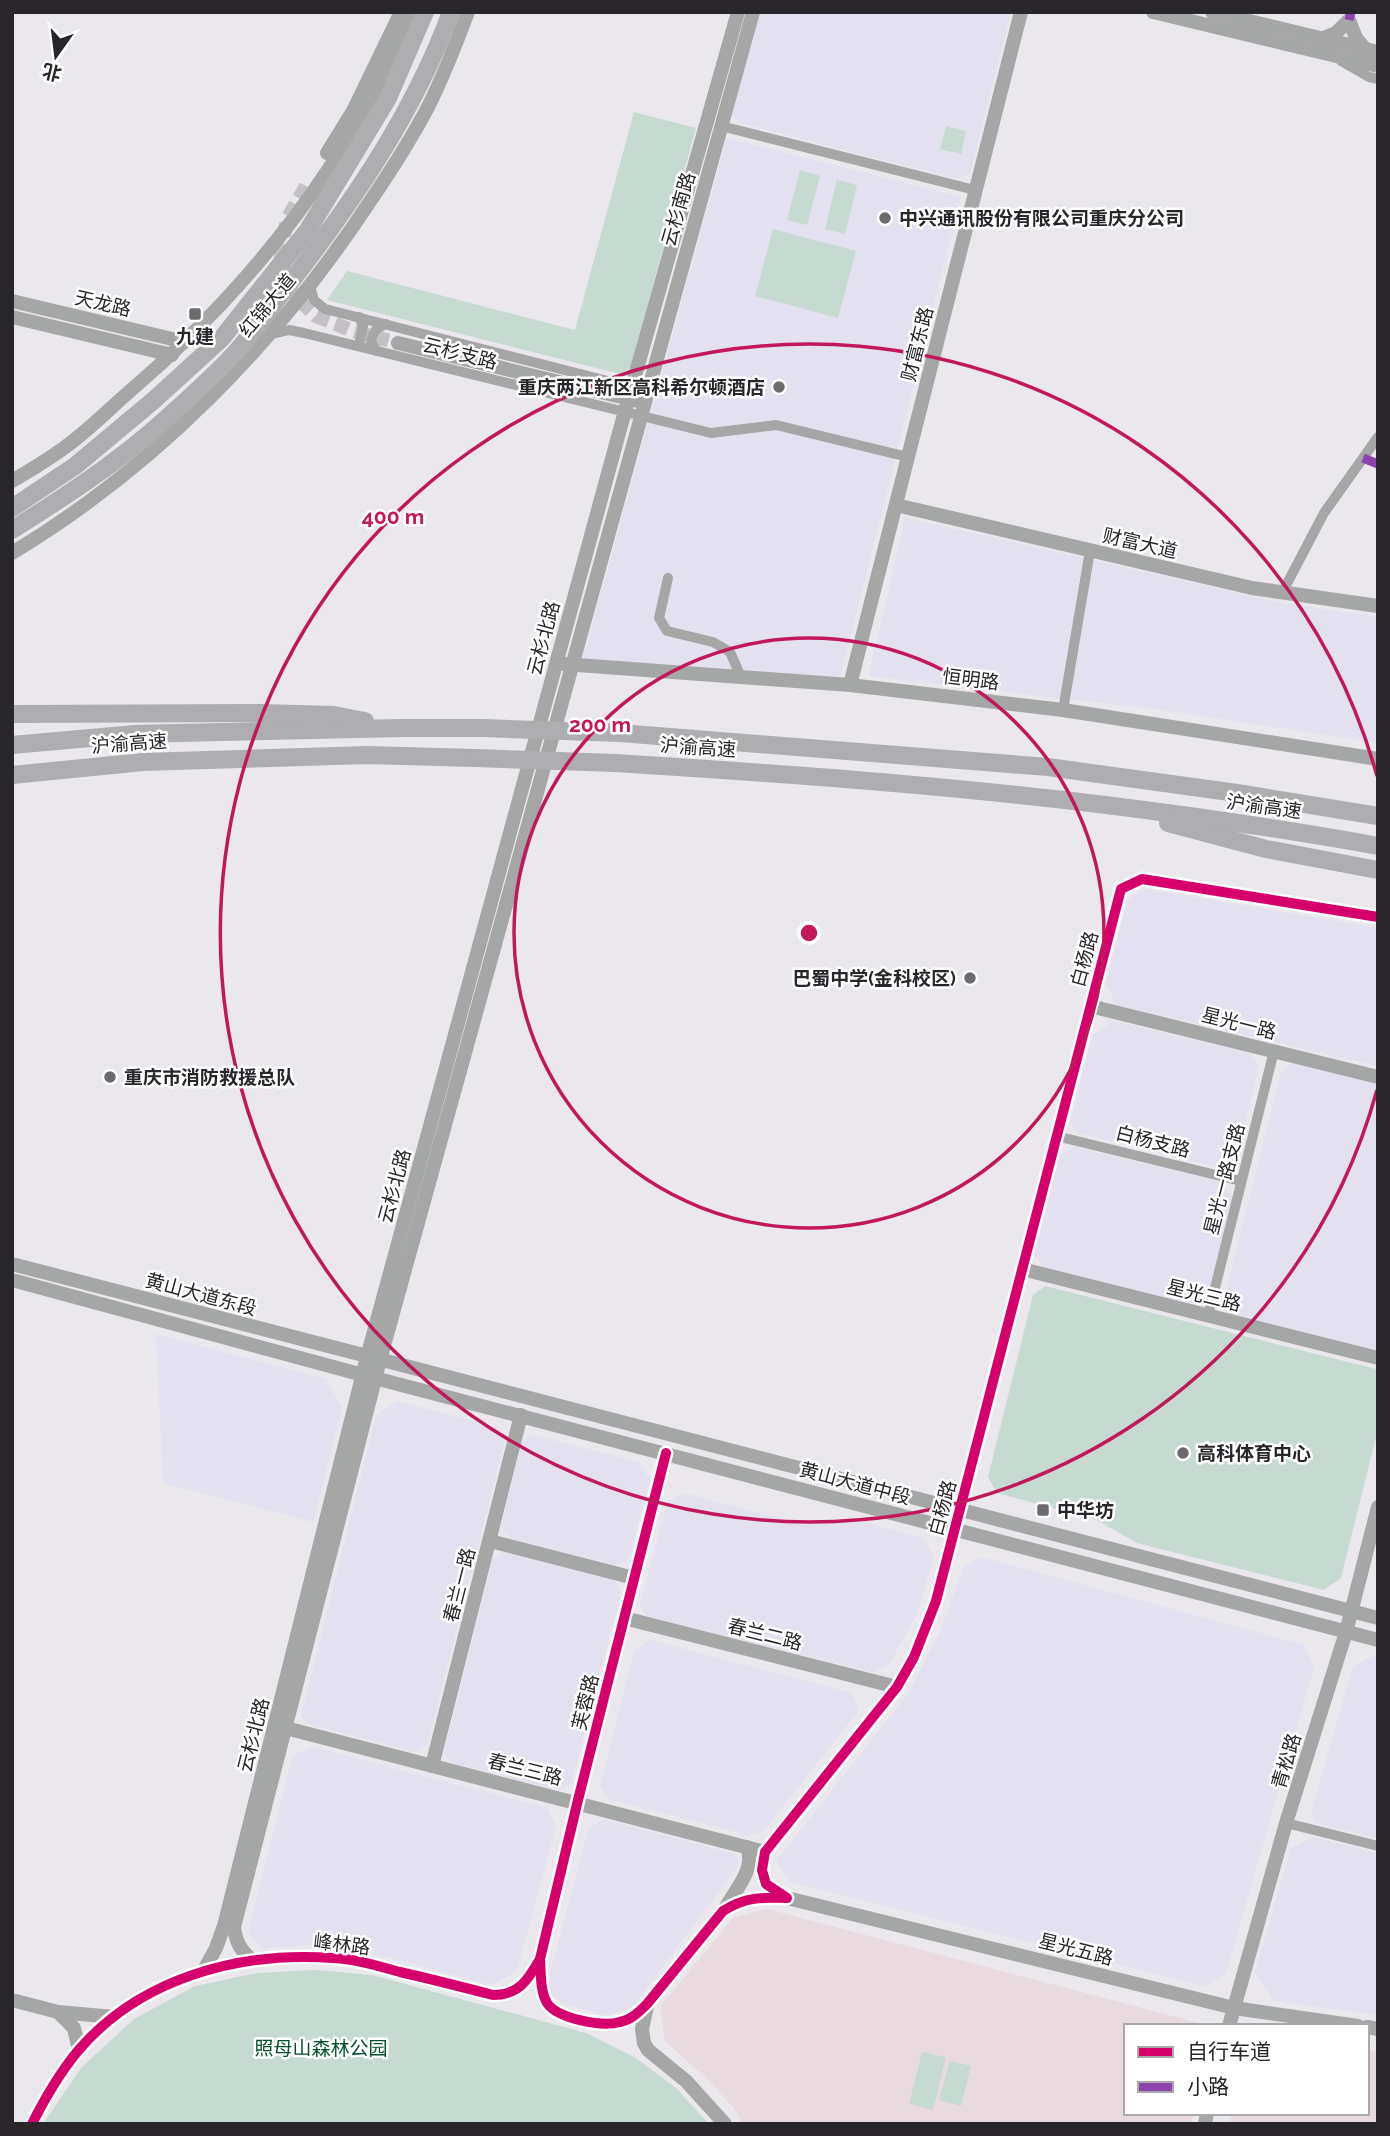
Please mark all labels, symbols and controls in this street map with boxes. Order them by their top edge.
north arrow [21,21,91,91]
text: 北 [40,60,64,85]
street label: 云杉南路 [657,169,699,249]
place label: 中兴通讯股份有限公司重庆分公司 [899,207,1184,229]
marker: 中兴通讯股份有限公司重庆分公司 [877,210,893,226]
street label: 红锦大道 [234,269,300,341]
street label: 天龙路 [73,286,133,320]
street label: 财富东路 [897,304,937,384]
marker: 九建 [187,306,203,322]
place label: 九建 [176,325,214,347]
street label: 云杉支路 [420,333,500,373]
place label: 重庆两江新区高科希尔顿酒店 [518,376,765,398]
marker: 重庆两江新区高科希尔顿酒店 [771,379,787,395]
text: 400 m [362,504,424,529]
street label: 财富大道 [1100,524,1180,562]
street label: 云杉北路 [523,598,563,678]
street label: 恒明路 [941,665,1001,693]
text: 200 m [569,712,631,737]
street label: 沪渝高速 [90,729,168,757]
street label: 沪渝高速 [659,733,737,761]
street label: 沪渝高速 [1225,790,1303,822]
centre of rings [797,921,821,945]
street label: 白杨路 [1066,929,1102,989]
place label: 巴蜀中学(金科校区) [792,967,956,989]
marker: 巴蜀中学(金科校区) [962,970,978,986]
street label: 星光一路 [1199,1003,1279,1043]
place label: 重庆市消防救援总队 [124,1066,295,1088]
marker: 重庆市消防救援总队 [102,1069,118,1085]
street label: 白杨支路 [1113,1121,1193,1161]
street label: 星光一路支路 [1200,1121,1248,1237]
street label: 云杉北路 [374,1146,414,1226]
street label: 黄山大道东段 [143,1269,259,1319]
street label: 星光三路 [1164,1275,1244,1315]
place label: 高科体育中心 [1197,1442,1311,1464]
marker: 高科体育中心 [1175,1445,1191,1461]
street label: 黄山大道中段 [797,1458,913,1508]
street label: 白杨路 [924,1478,960,1538]
place label: 中华坊 [1057,1499,1114,1521]
marker: 中华坊 [1035,1502,1051,1518]
street label: 春兰一路 [439,1545,479,1625]
street label: 春兰二路 [725,1614,805,1654]
street label: 芙蓉路 [567,1672,603,1732]
street label: 云杉北路 [233,1695,273,1775]
street label: 青松路 [1267,1731,1305,1791]
street label: 春兰三路 [485,1749,565,1789]
street label: 星光五路 [1036,1929,1116,1969]
street label: 峰林路 [312,1930,372,1958]
legend [1124,2024,1369,2115]
park label: 照母山森林公园 [254,2037,388,2059]
text: 自行车道 [1187,2039,1271,2064]
text: 小路 [1187,2074,1229,2099]

